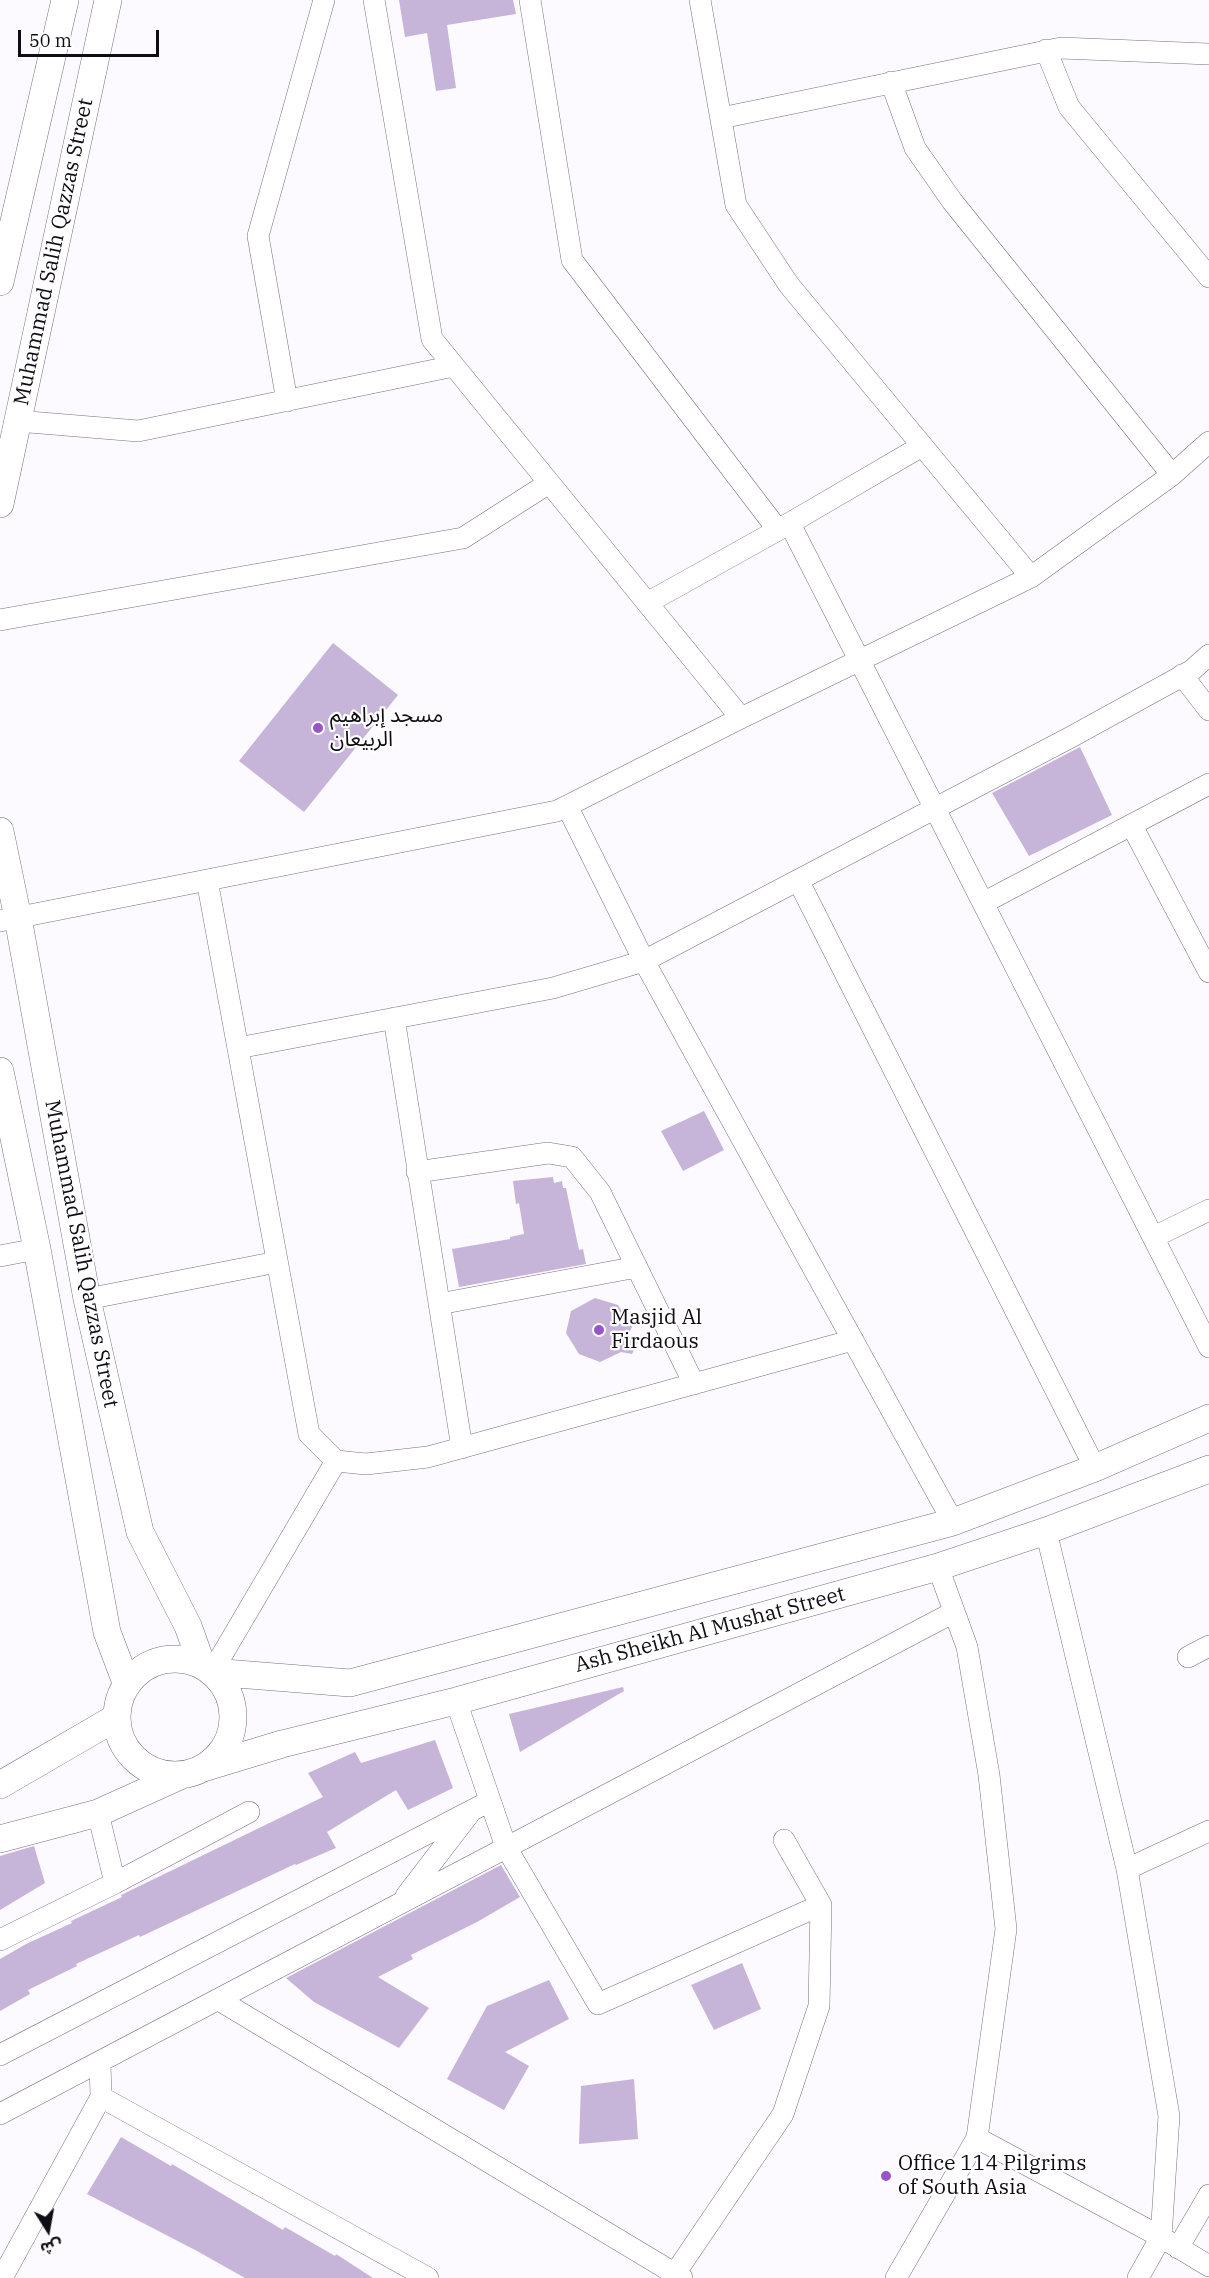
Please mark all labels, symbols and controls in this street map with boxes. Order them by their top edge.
scale bar [21,18,162,56]
text: 50 m [29,29,72,52]
street label: Muhammad Salih Qazzas Street [9,96,99,408]
place label: مسجد إبراهيم الربيعان [330,703,443,753]
marker: مسجد إبراهيم الربيعان [311,721,325,735]
street label: Muhammad Salih Qazzas Street [39,1098,123,1410]
place label: Masjid Al Firdaous [611,1305,702,1355]
marker: Masjid Al Firdaous [592,1323,606,1337]
street label: Ash Sheikh Al Mushat Street [572,1582,848,1678]
place label: Office 114 Pilgrims of South Asia [898,2151,1087,2201]
marker: Office 114 Pilgrims of South Asia [879,2169,893,2183]
north arrow [18,2200,78,2260]
text: ش [39,2236,64,2260]

